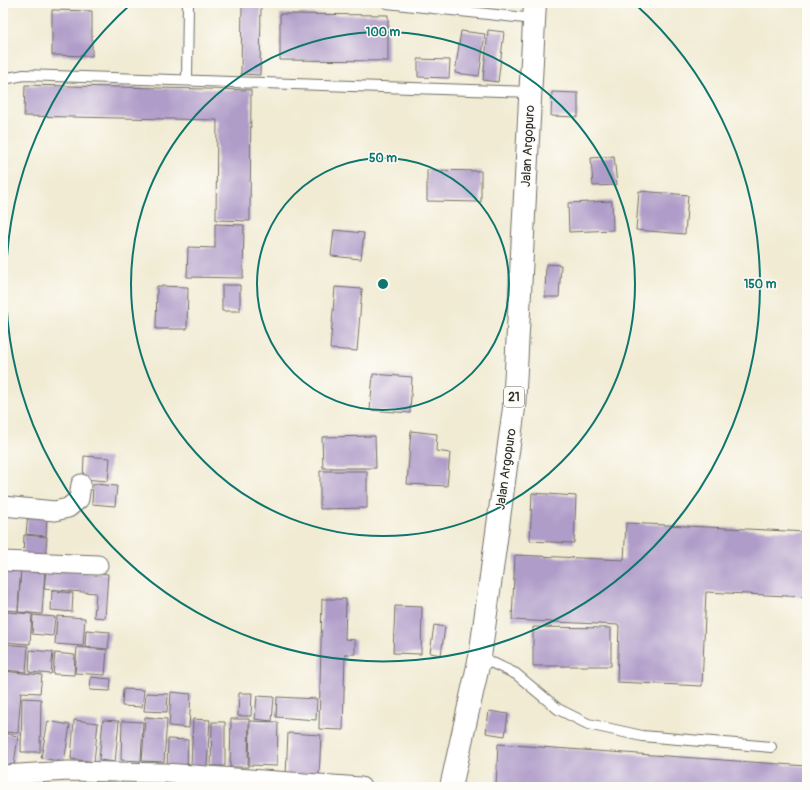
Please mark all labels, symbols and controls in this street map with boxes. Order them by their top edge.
text: 100 m [366,25,401,40]
street label: Jalan Argopuro [518,105,538,187]
text: 50 m [369,151,397,166]
centre of rings [376,277,390,291]
text: 150 m [744,277,777,292]
road number: 21 [504,387,524,407]
street label: Jalan Argopuro [492,427,520,511]

